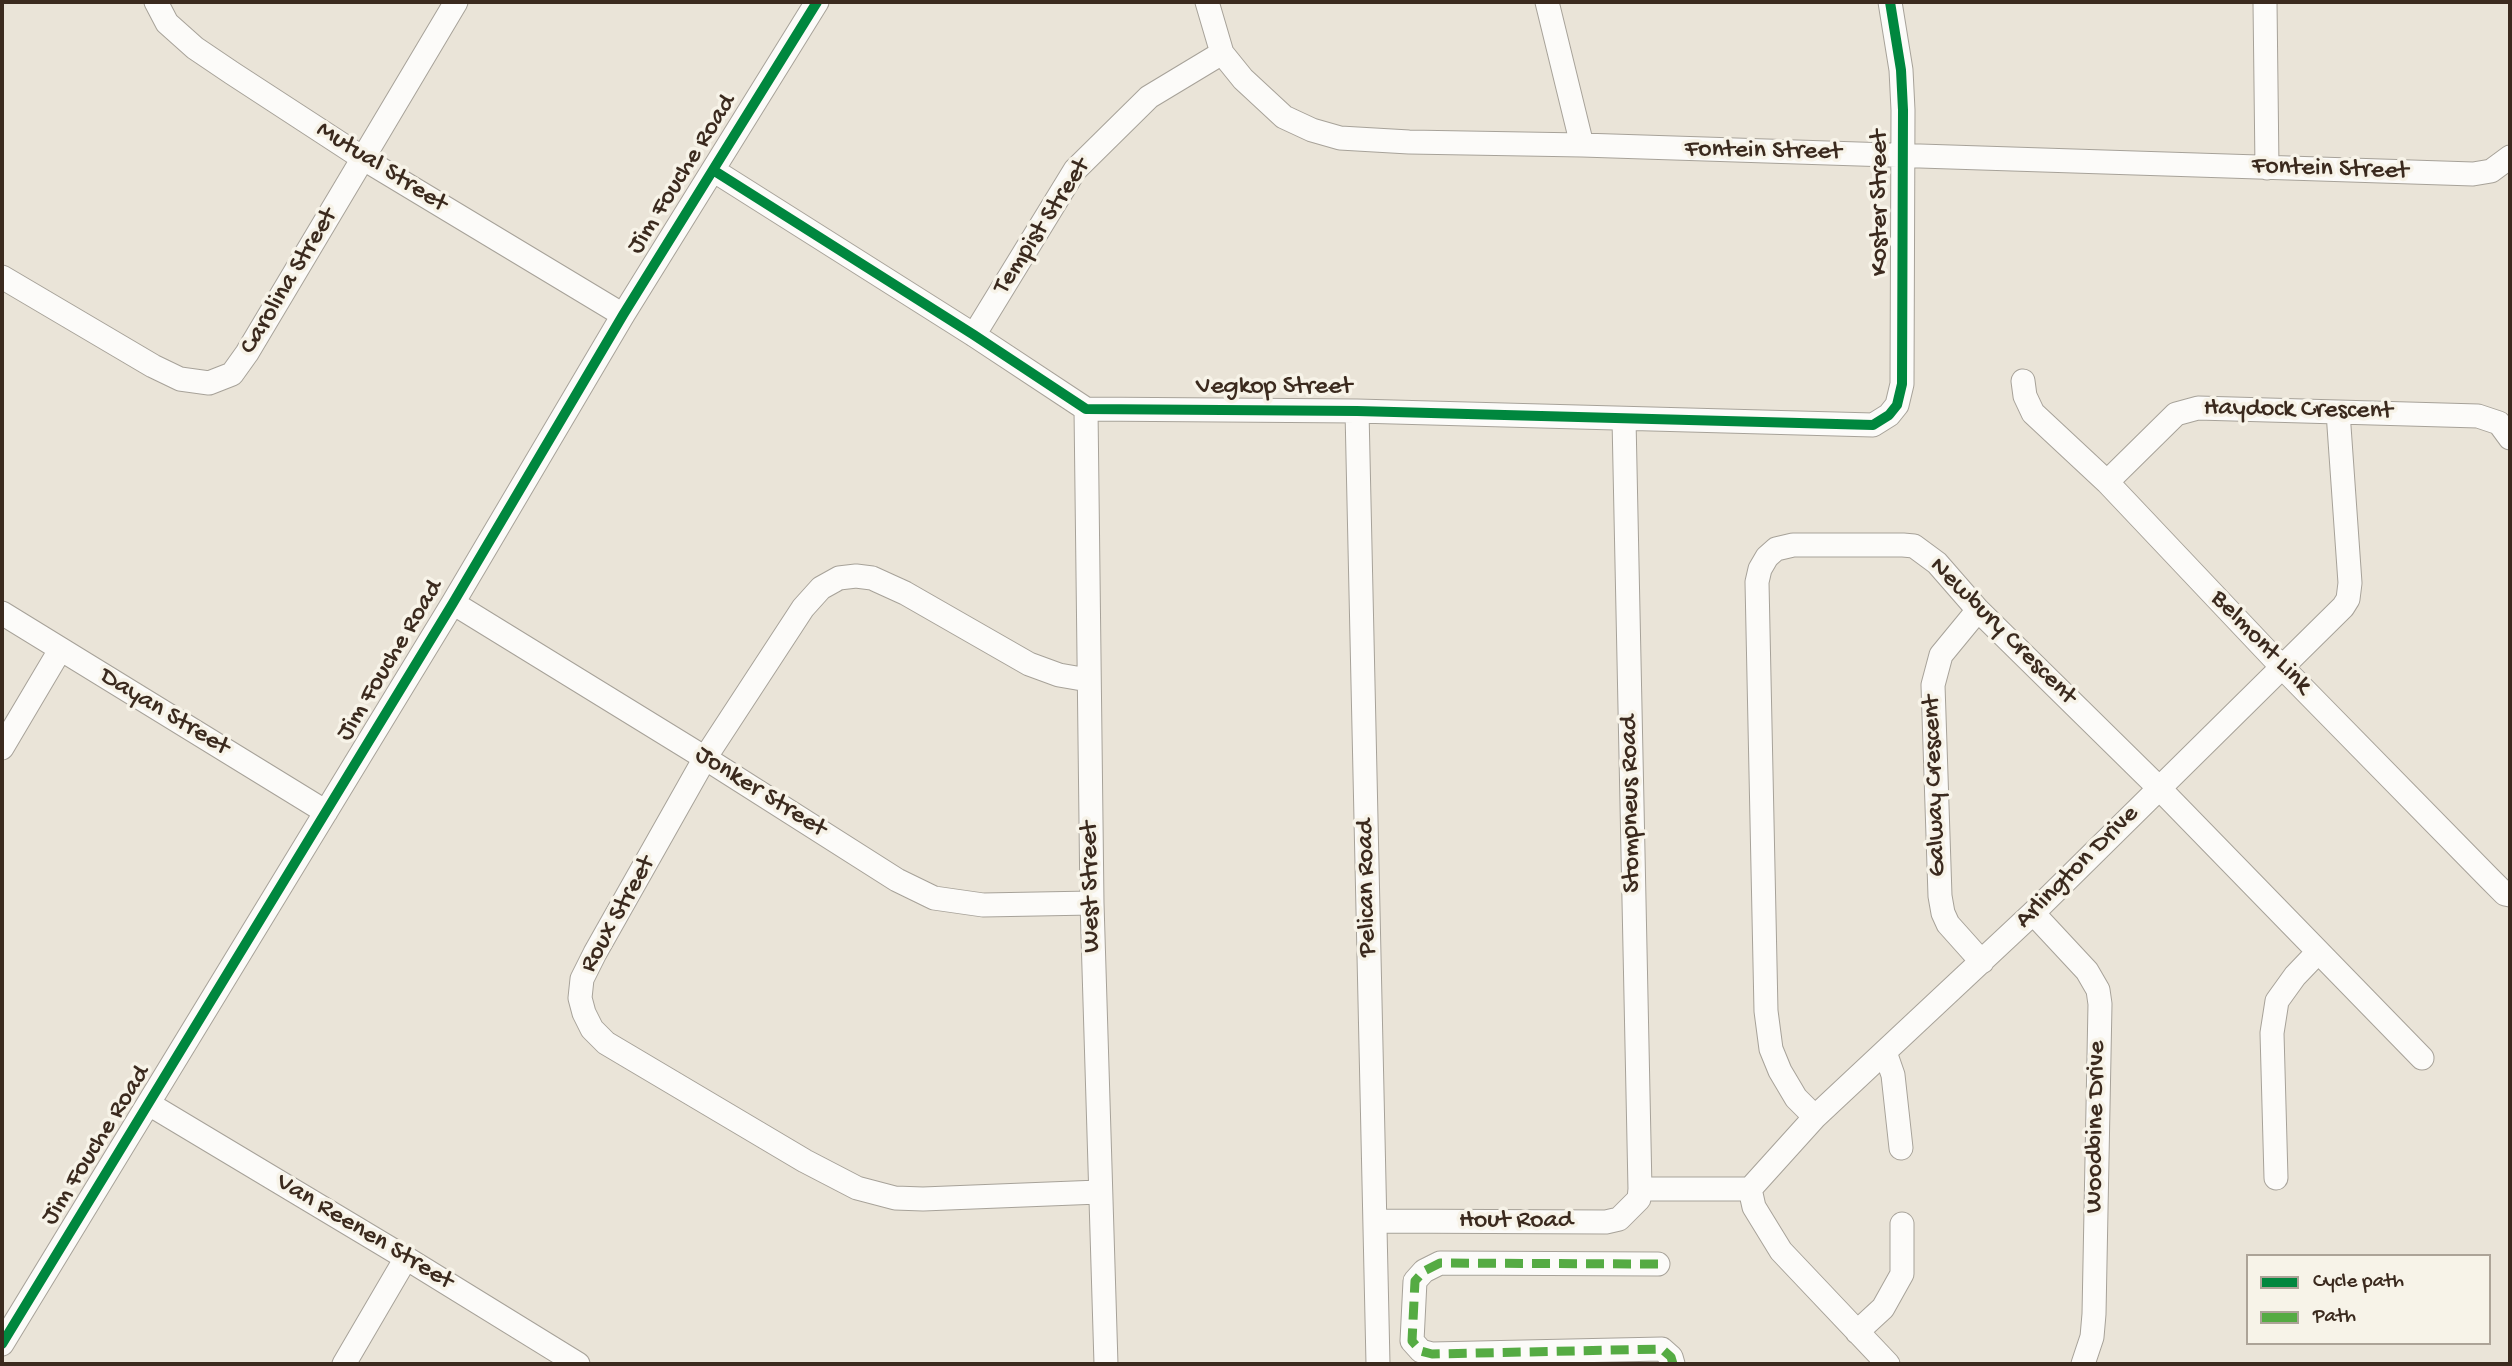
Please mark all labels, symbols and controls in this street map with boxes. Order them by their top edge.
street label: Jim Fouche Road [621,89,745,261]
street label: Mutual Street [310,115,452,221]
street label: Koster Street [1865,130,1897,276]
street label: Fontein Street [1684,135,1842,169]
street label: Fontein Street [2251,152,2409,188]
street label: Tempist Street [987,153,1099,301]
street label: Carolina Street [234,203,346,361]
street label: Vegkop Street [1196,372,1352,404]
street label: Haydock Crescent [2203,394,2393,428]
street label: Newbury Crescent [1922,552,2082,712]
street label: Jim Fouche Road [331,575,451,747]
street label: Belmont Link [2203,584,2317,702]
street label: Dayan Street [93,662,235,764]
street label: Galway Crescent [1917,695,1955,877]
street label: Stompneus Road [1615,715,1649,893]
street label: Jonker Street [688,740,832,846]
street label: Arlington Drive [2010,800,2146,936]
street label: Pelican Road [1351,819,1385,957]
street label: West Street [1075,821,1109,953]
street label: Roux Street [574,851,664,979]
street label: Woodbine Drive [2080,1041,2114,1213]
street label: Jim Fouche Road [35,1060,159,1232]
street label: Van Reenen Street [270,1168,458,1298]
street label: Hout Road [1459,1206,1573,1238]
legend [2246,1254,2491,1345]
text: Cycle path [2313,1270,2404,1295]
text: Path [2313,1305,2356,1330]

